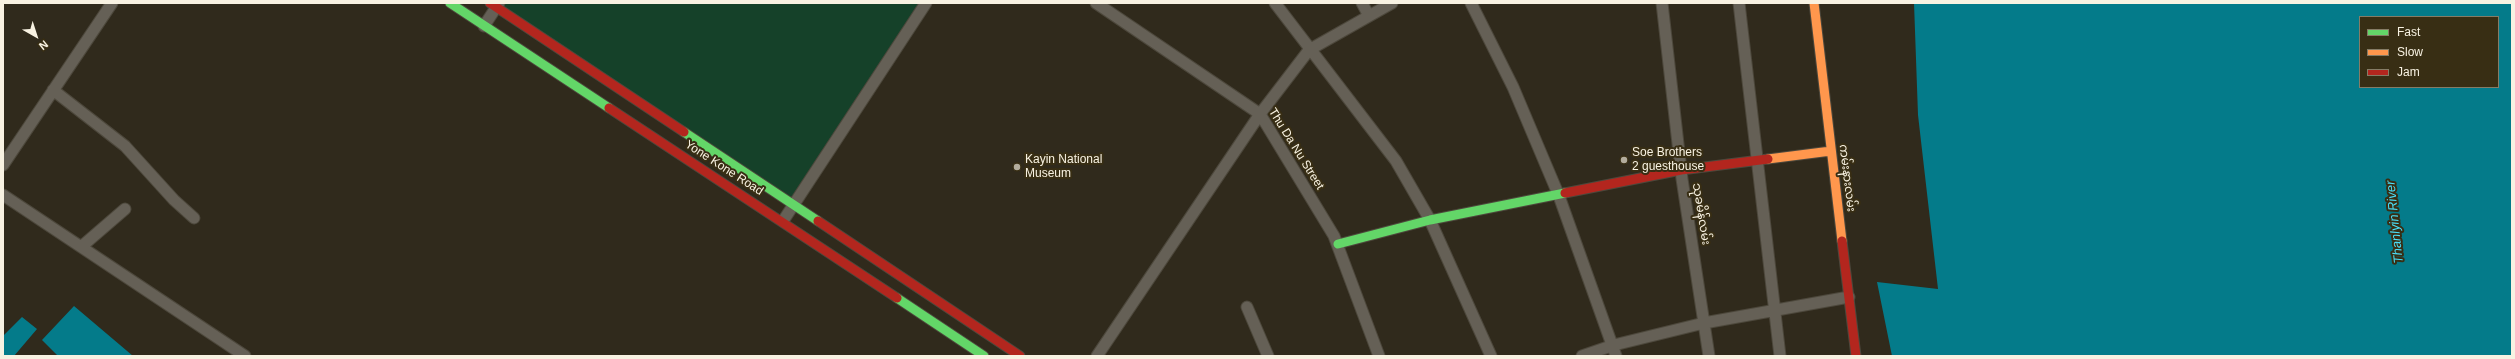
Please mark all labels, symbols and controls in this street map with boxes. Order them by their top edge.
north arrow [16,16,56,56]
legend [2359,16,2499,88]
text: Fast [2397,25,2420,39]
text: N [37,38,50,52]
text: Slow [2397,45,2423,59]
text: Jam [2397,65,2420,79]
street label: Thu Da Nu Street [1265,106,1327,192]
street label: Yone Kone Road [682,137,766,199]
street label: ကမ်းနားလမ်း [1836,143,1858,213]
place label: Soe Brothers 2 guesthouse [1632,146,1704,174]
place label: Kayin National Museum [1025,153,1102,181]
marker: Soe Brothers 2 guesthouse [1619,155,1629,165]
marker: Kayin National Museum [1012,162,1022,172]
water label: Thanlyin River [2383,180,2407,264]
street label: သုခမိန်လမ်း [1689,182,1713,246]

